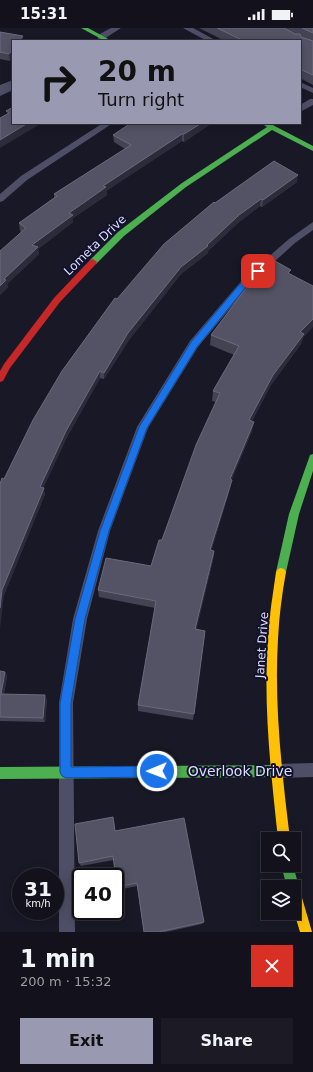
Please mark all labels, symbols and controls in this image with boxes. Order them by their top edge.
text: 15:31 [20,5,68,23]
text: 20 m [98,55,176,88]
icon: right [32,56,84,108]
text: Turn right [98,89,184,110]
street label: Lometa Drive [61,212,129,278]
pin [241,254,275,288]
icon: arrive [247,260,269,282]
street label: Janet Drive [253,611,271,680]
position arrow [136,750,178,792]
street label: Overlook Drive [188,763,292,779]
map controls [261,832,301,920]
button: search [261,832,301,872]
speed limit sign: 40 [72,868,124,920]
text: 31 [24,877,52,901]
button: layers [261,880,301,920]
text: km/h [25,898,51,909]
text: 1 min [20,945,95,973]
button: close [251,945,293,987]
text: 200 m · 15:32 [20,974,111,989]
button: Exit [20,1018,153,1064]
button: Share [161,1018,293,1064]

